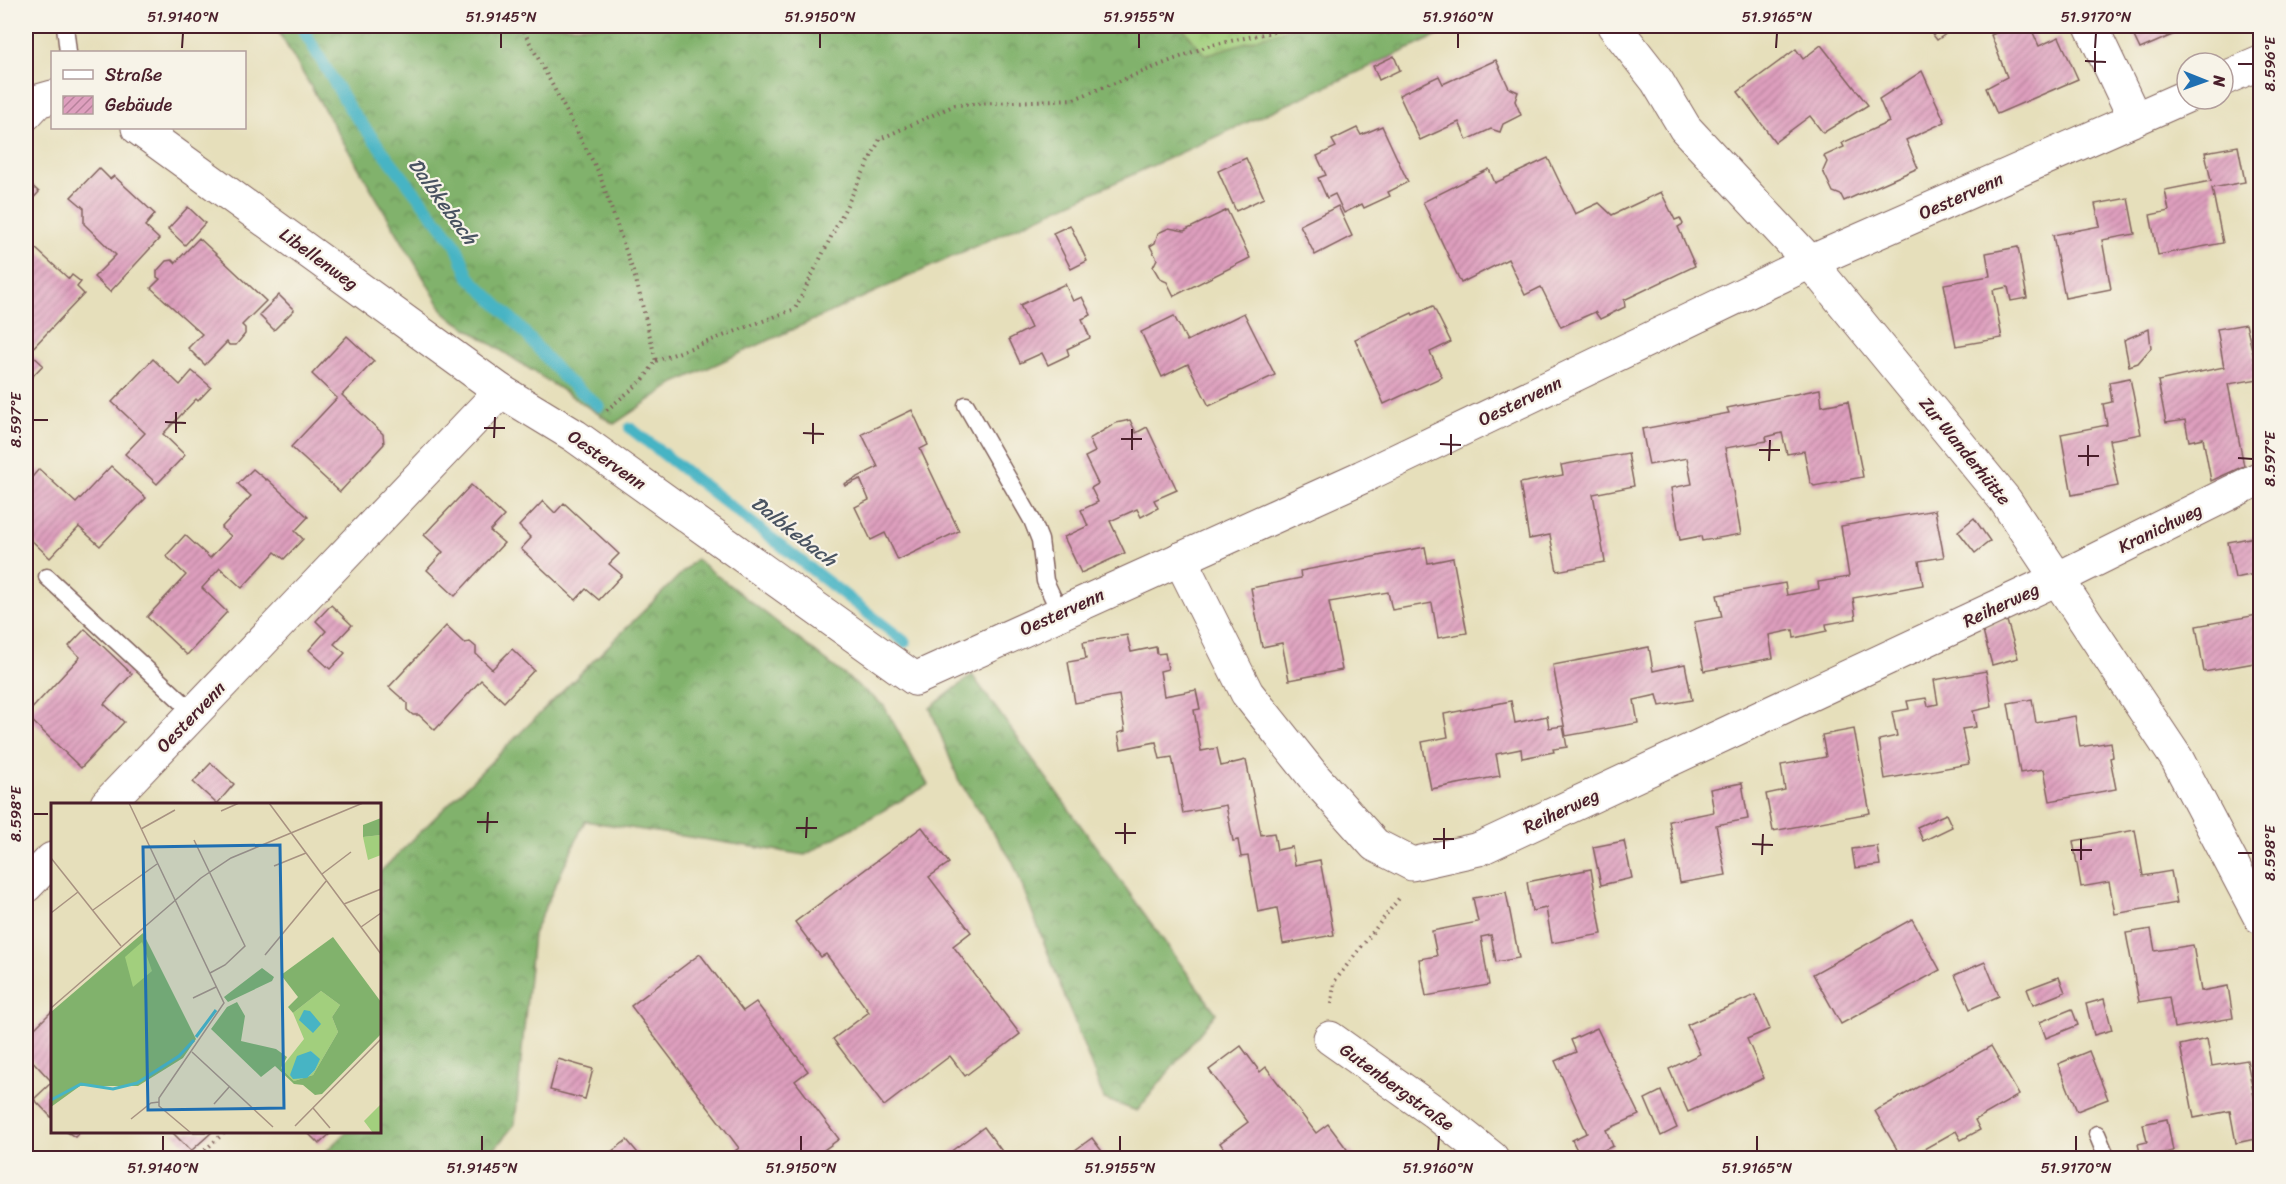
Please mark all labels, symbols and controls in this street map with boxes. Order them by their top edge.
text: 51.9140°N [147,4,219,30]
text: 51.9145°N [465,4,537,30]
text: 51.9150°N [784,4,856,30]
text: 51.9155°N [1104,4,1175,30]
text: 51.9160°N [1423,4,1494,30]
text: 51.9165°N [1742,4,1813,30]
text: 51.9170°N [2061,4,2132,30]
text: 8.596°E [2257,35,2283,92]
legend [51,51,246,129]
north arrow [2175,51,2235,111]
text: Straße [105,59,162,91]
text: N [2205,74,2234,88]
text: Gebäude [105,89,173,121]
water label: Dalbkebach [399,150,487,254]
street label: Oestervenn [1913,163,2009,229]
street label: Libellenweg [272,219,366,299]
street label: Oestervenn [1472,367,1568,435]
street label: Zur Wanderhütte [1911,389,2019,513]
text: 8.597°E [3,391,29,448]
street label: Oestervenn [561,421,653,499]
text: 8.597°E [2257,430,2283,487]
water label: Dalbkebach [743,487,845,577]
street label: Kranichweg [2112,494,2208,562]
street label: Reiherweg [1957,573,2045,637]
street label: Oestervenn [1014,579,1110,645]
street label: Oestervenn [148,673,234,761]
street label: Reiherweg [1517,779,1605,843]
text: 8.598°E [3,784,29,842]
inset map [51,803,381,1133]
text: 8.598°E [2257,823,2283,881]
street label: Gutenbergstraße [1333,1034,1461,1140]
text: 51.9140°N [127,1155,199,1181]
text: 51.9145°N [446,1155,518,1181]
text: 51.9150°N [765,1155,837,1181]
text: 51.9155°N [1085,1155,1156,1181]
text: 51.9160°N [1403,1155,1474,1181]
text: 51.9165°N [1722,1155,1793,1181]
text: 51.9170°N [2041,1155,2112,1181]

